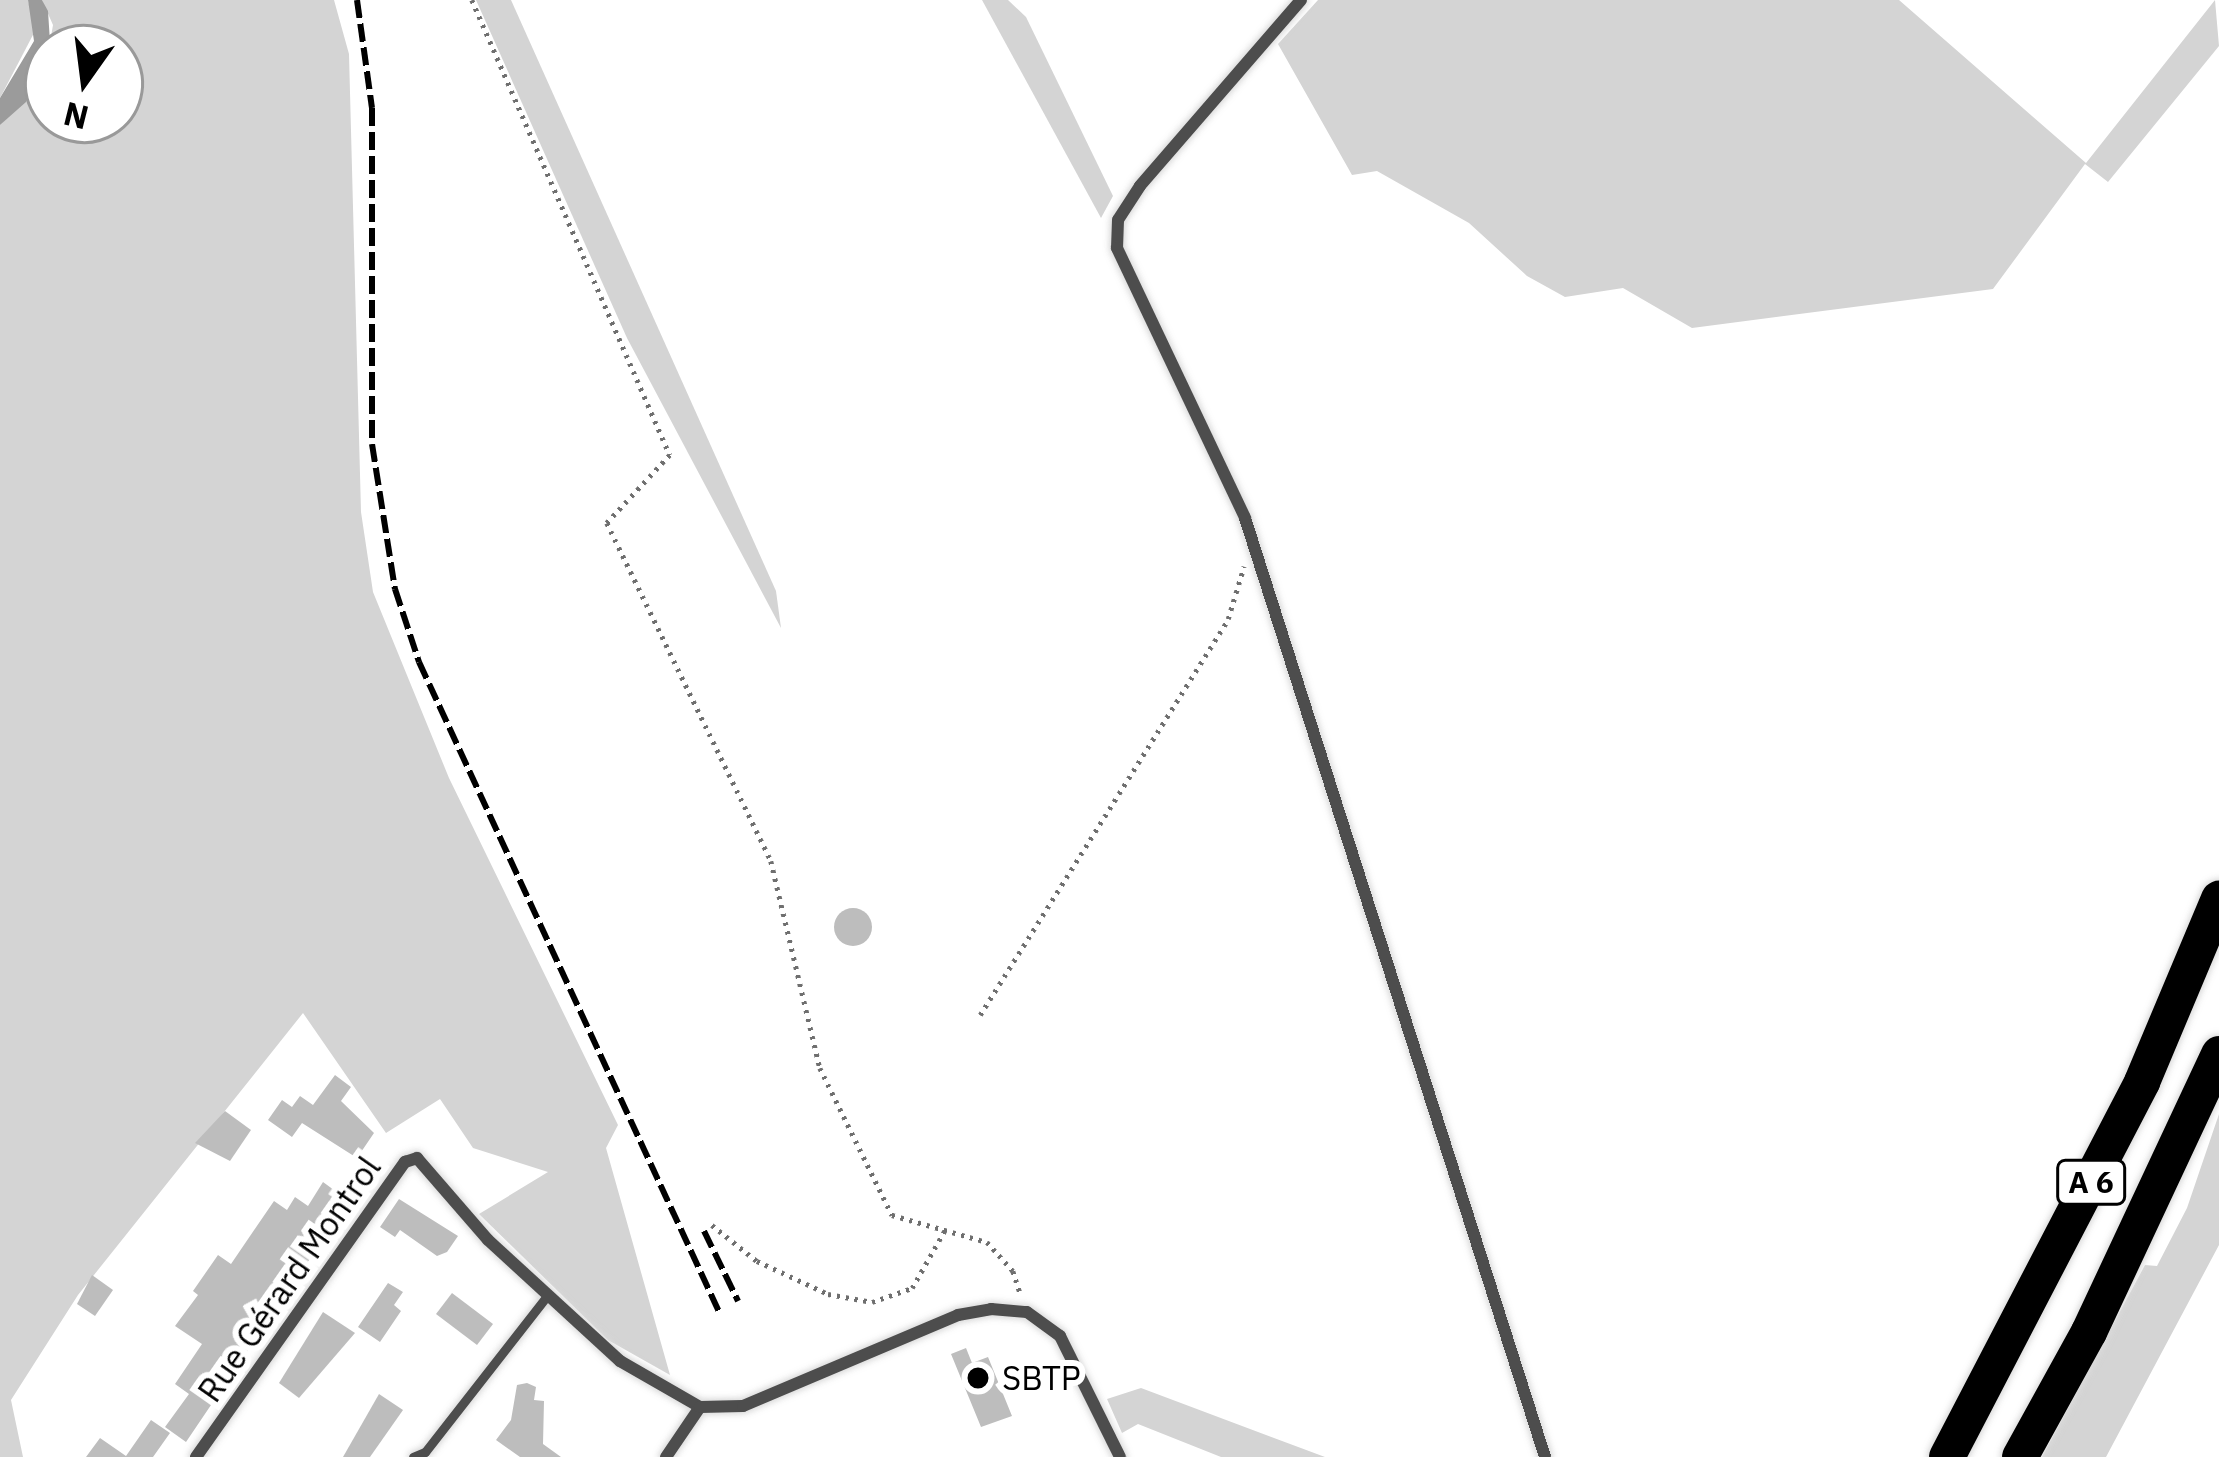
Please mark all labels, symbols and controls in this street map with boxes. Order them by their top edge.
north arrow [24,24,144,144]
text: N [59,93,93,140]
street label: Rue Gérard Montrol [190,1149,388,1409]
road number: A 6 [2055,1158,2127,1206]
place label: SBTP [1002,1358,1081,1398]
marker: SBTP [965,1365,991,1391]

